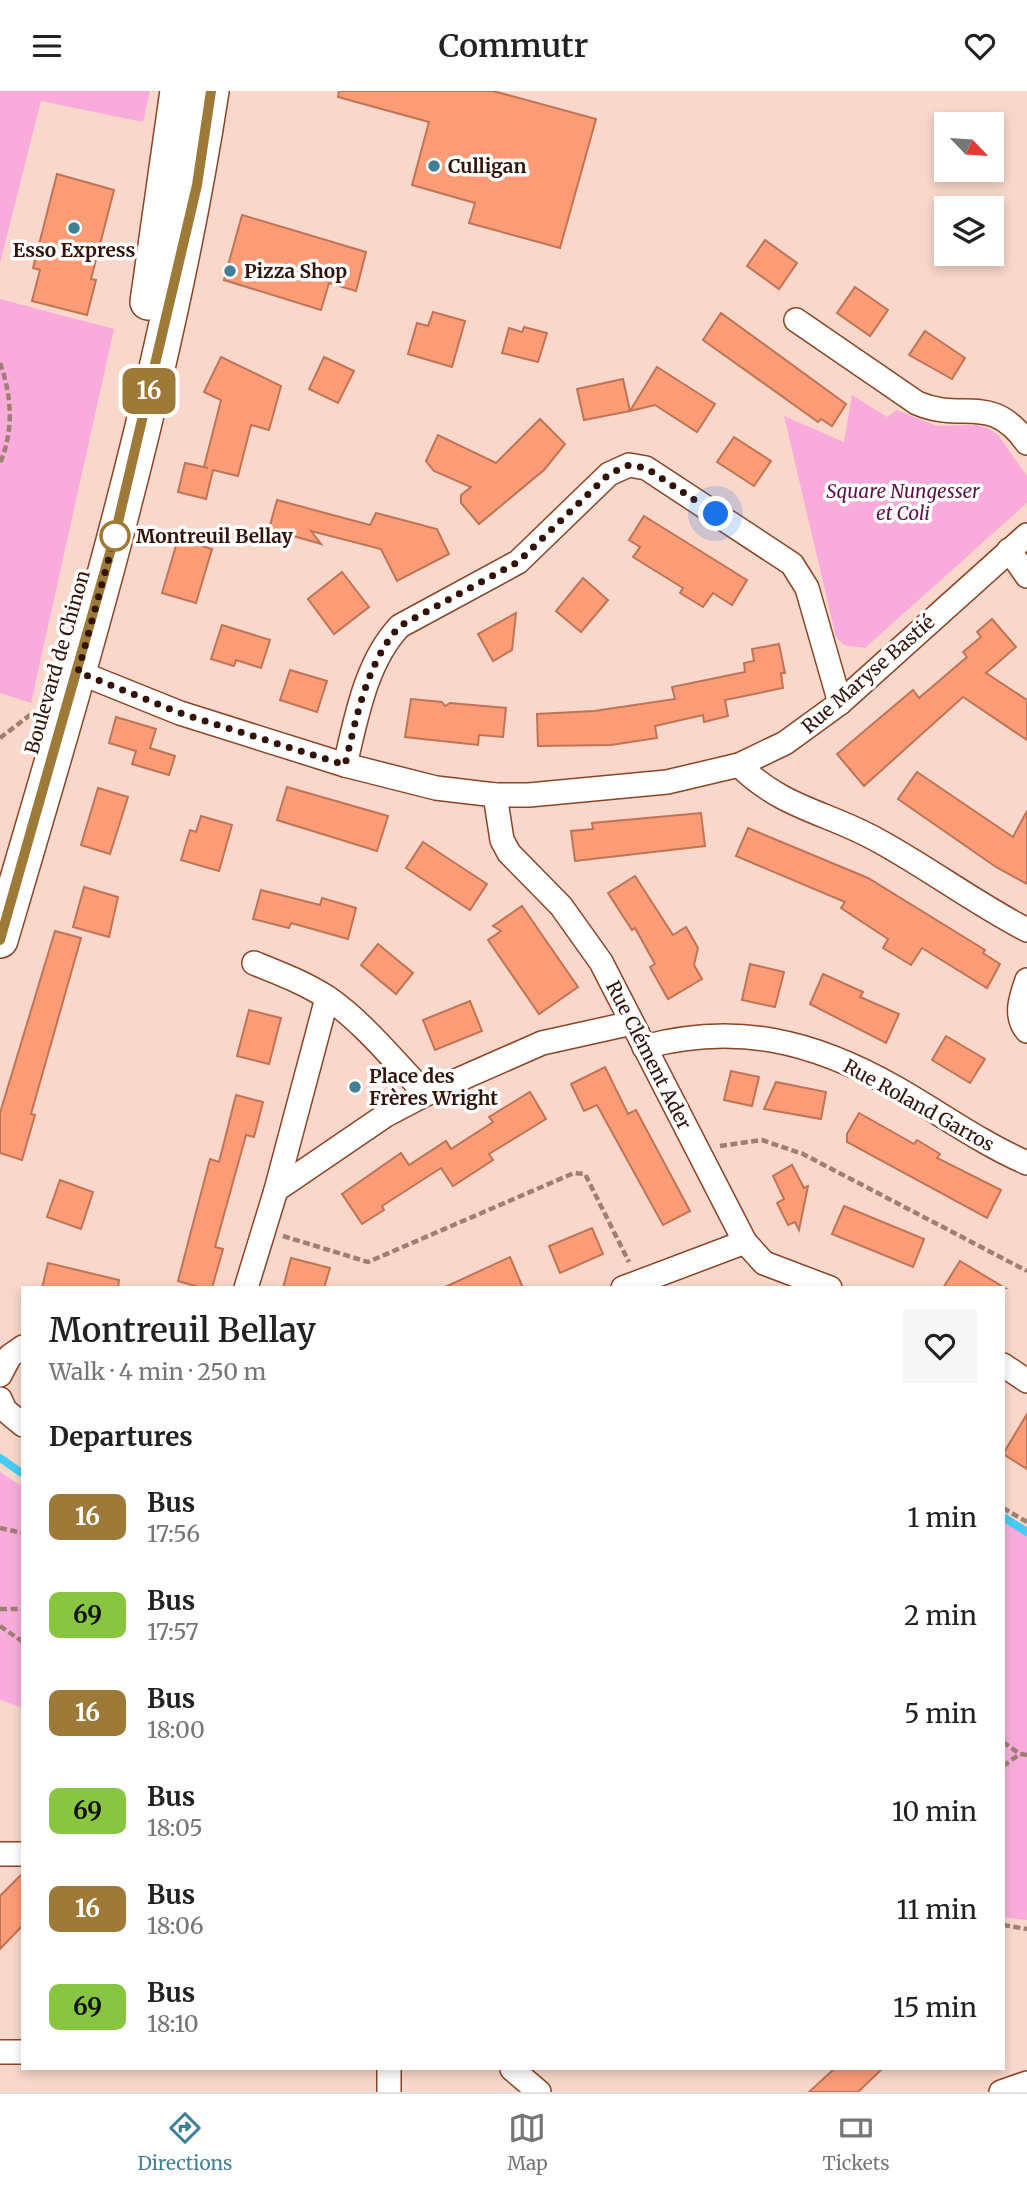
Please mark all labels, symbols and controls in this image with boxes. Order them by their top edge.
text: Commutr [439,26,588,66]
icon: menu [28,27,66,65]
icon: heart [961,27,999,65]
north arrow [934,112,1004,182]
map controls [934,112,1004,266]
place label: Culligan [448,154,526,178]
marker: Culligan [426,158,442,174]
button: layers [934,196,1004,266]
marker: Esso Express [66,220,82,236]
place label: Esso Express [13,238,135,262]
place label: Pizza Shop [244,259,347,283]
marker: Pizza Shop [222,263,238,279]
line badge: 16 [118,368,180,414]
text: 16 [137,375,161,406]
park label: Square Nungesser et Coli [826,479,980,525]
your location [698,496,733,531]
marker: Montreuil Bellay [100,521,130,551]
place label: Montreuil Bellay [136,524,293,548]
street label: Boulevard de Chinon [19,567,95,757]
street label: Rue Maryse Bastié [797,610,939,738]
street label: Rue Clément Ader [601,977,697,1134]
street label: Rue Roland Garros [839,1054,999,1156]
place label: Place des Frères Wright [369,1064,498,1110]
marker: Place des Frères Wright [347,1079,363,1095]
button: heart [903,1309,977,1383]
text: Montreuil Bellay [49,1310,316,1351]
text: Walk · 4 min · 250 m [49,1357,266,1386]
text: Departures [49,1420,193,1453]
text: Bus [147,1486,195,1519]
text: 16 [75,1501,100,1532]
text: 1 min [908,1501,977,1534]
text: 17:56 [147,1519,200,1548]
text: Bus [147,1584,195,1617]
text: 69 [73,1599,102,1630]
text: 2 min [904,1599,977,1632]
text: 17:57 [147,1617,199,1646]
text: Bus [147,1682,195,1715]
text: 16 [75,1697,100,1728]
text: 5 min [904,1697,977,1730]
text: 18:00 [147,1715,205,1744]
text: Bus [147,1780,195,1813]
text: 69 [73,1795,102,1826]
text: 10 min [892,1795,977,1828]
text: 18:05 [147,1813,203,1842]
text: Bus [147,1878,195,1911]
text: 16 [75,1893,100,1924]
text: 11 min [897,1893,977,1926]
text: 18:06 [147,1911,204,1940]
text: Bus [147,1976,195,2009]
text: 69 [73,1991,102,2022]
text: 15 min [893,1991,977,2024]
text: 18:10 [147,2009,199,2038]
tab: Directions [137,2109,232,2175]
tab: Map [507,2109,548,2175]
tab: Tickets [823,2109,890,2175]

